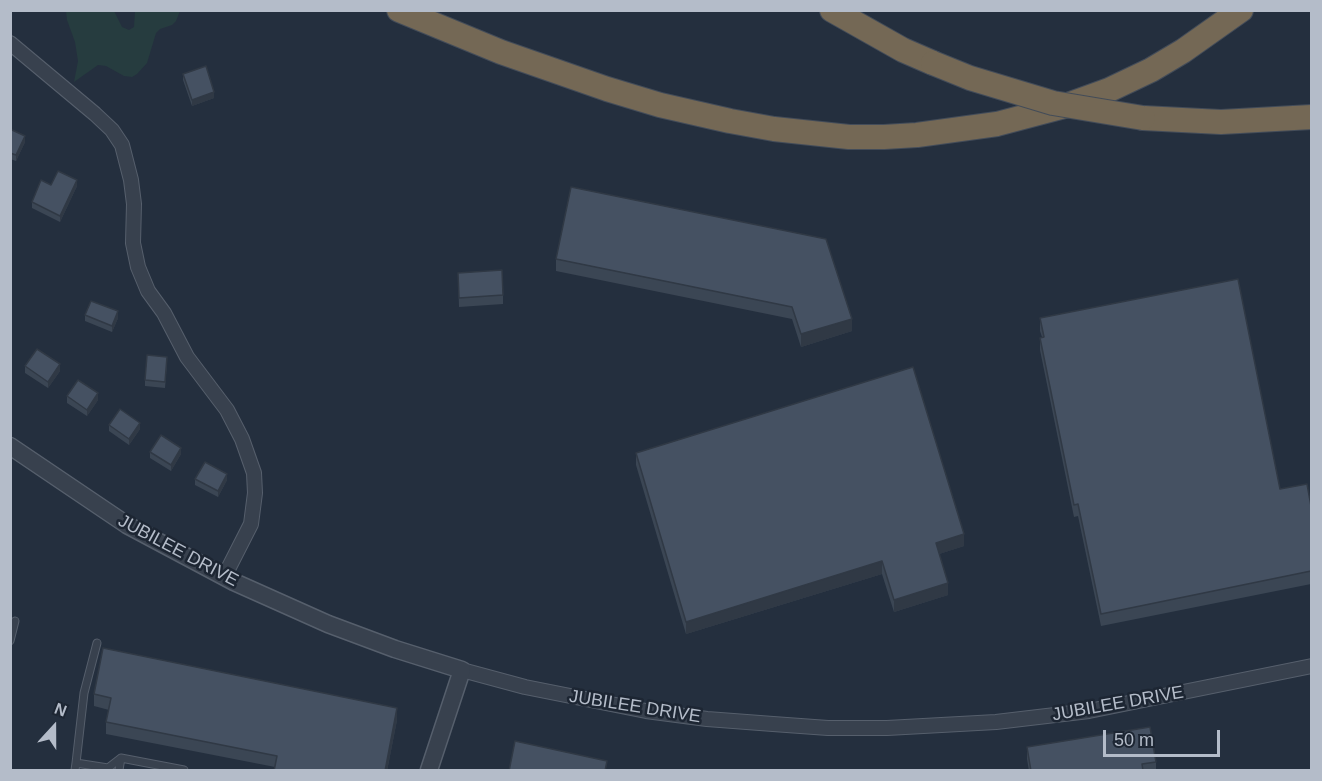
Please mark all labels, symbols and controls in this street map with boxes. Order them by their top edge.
street label: JUBILEE DRIVE [114,510,242,592]
street label: JUBILEE DRIVE [1051,682,1185,726]
street label: JUBILEE DRIVE [568,686,702,728]
north arrow [24,697,84,757]
text: N [52,700,69,720]
scale bar [1106,718,1223,756]
text: 50 m [1114,730,1154,750]

